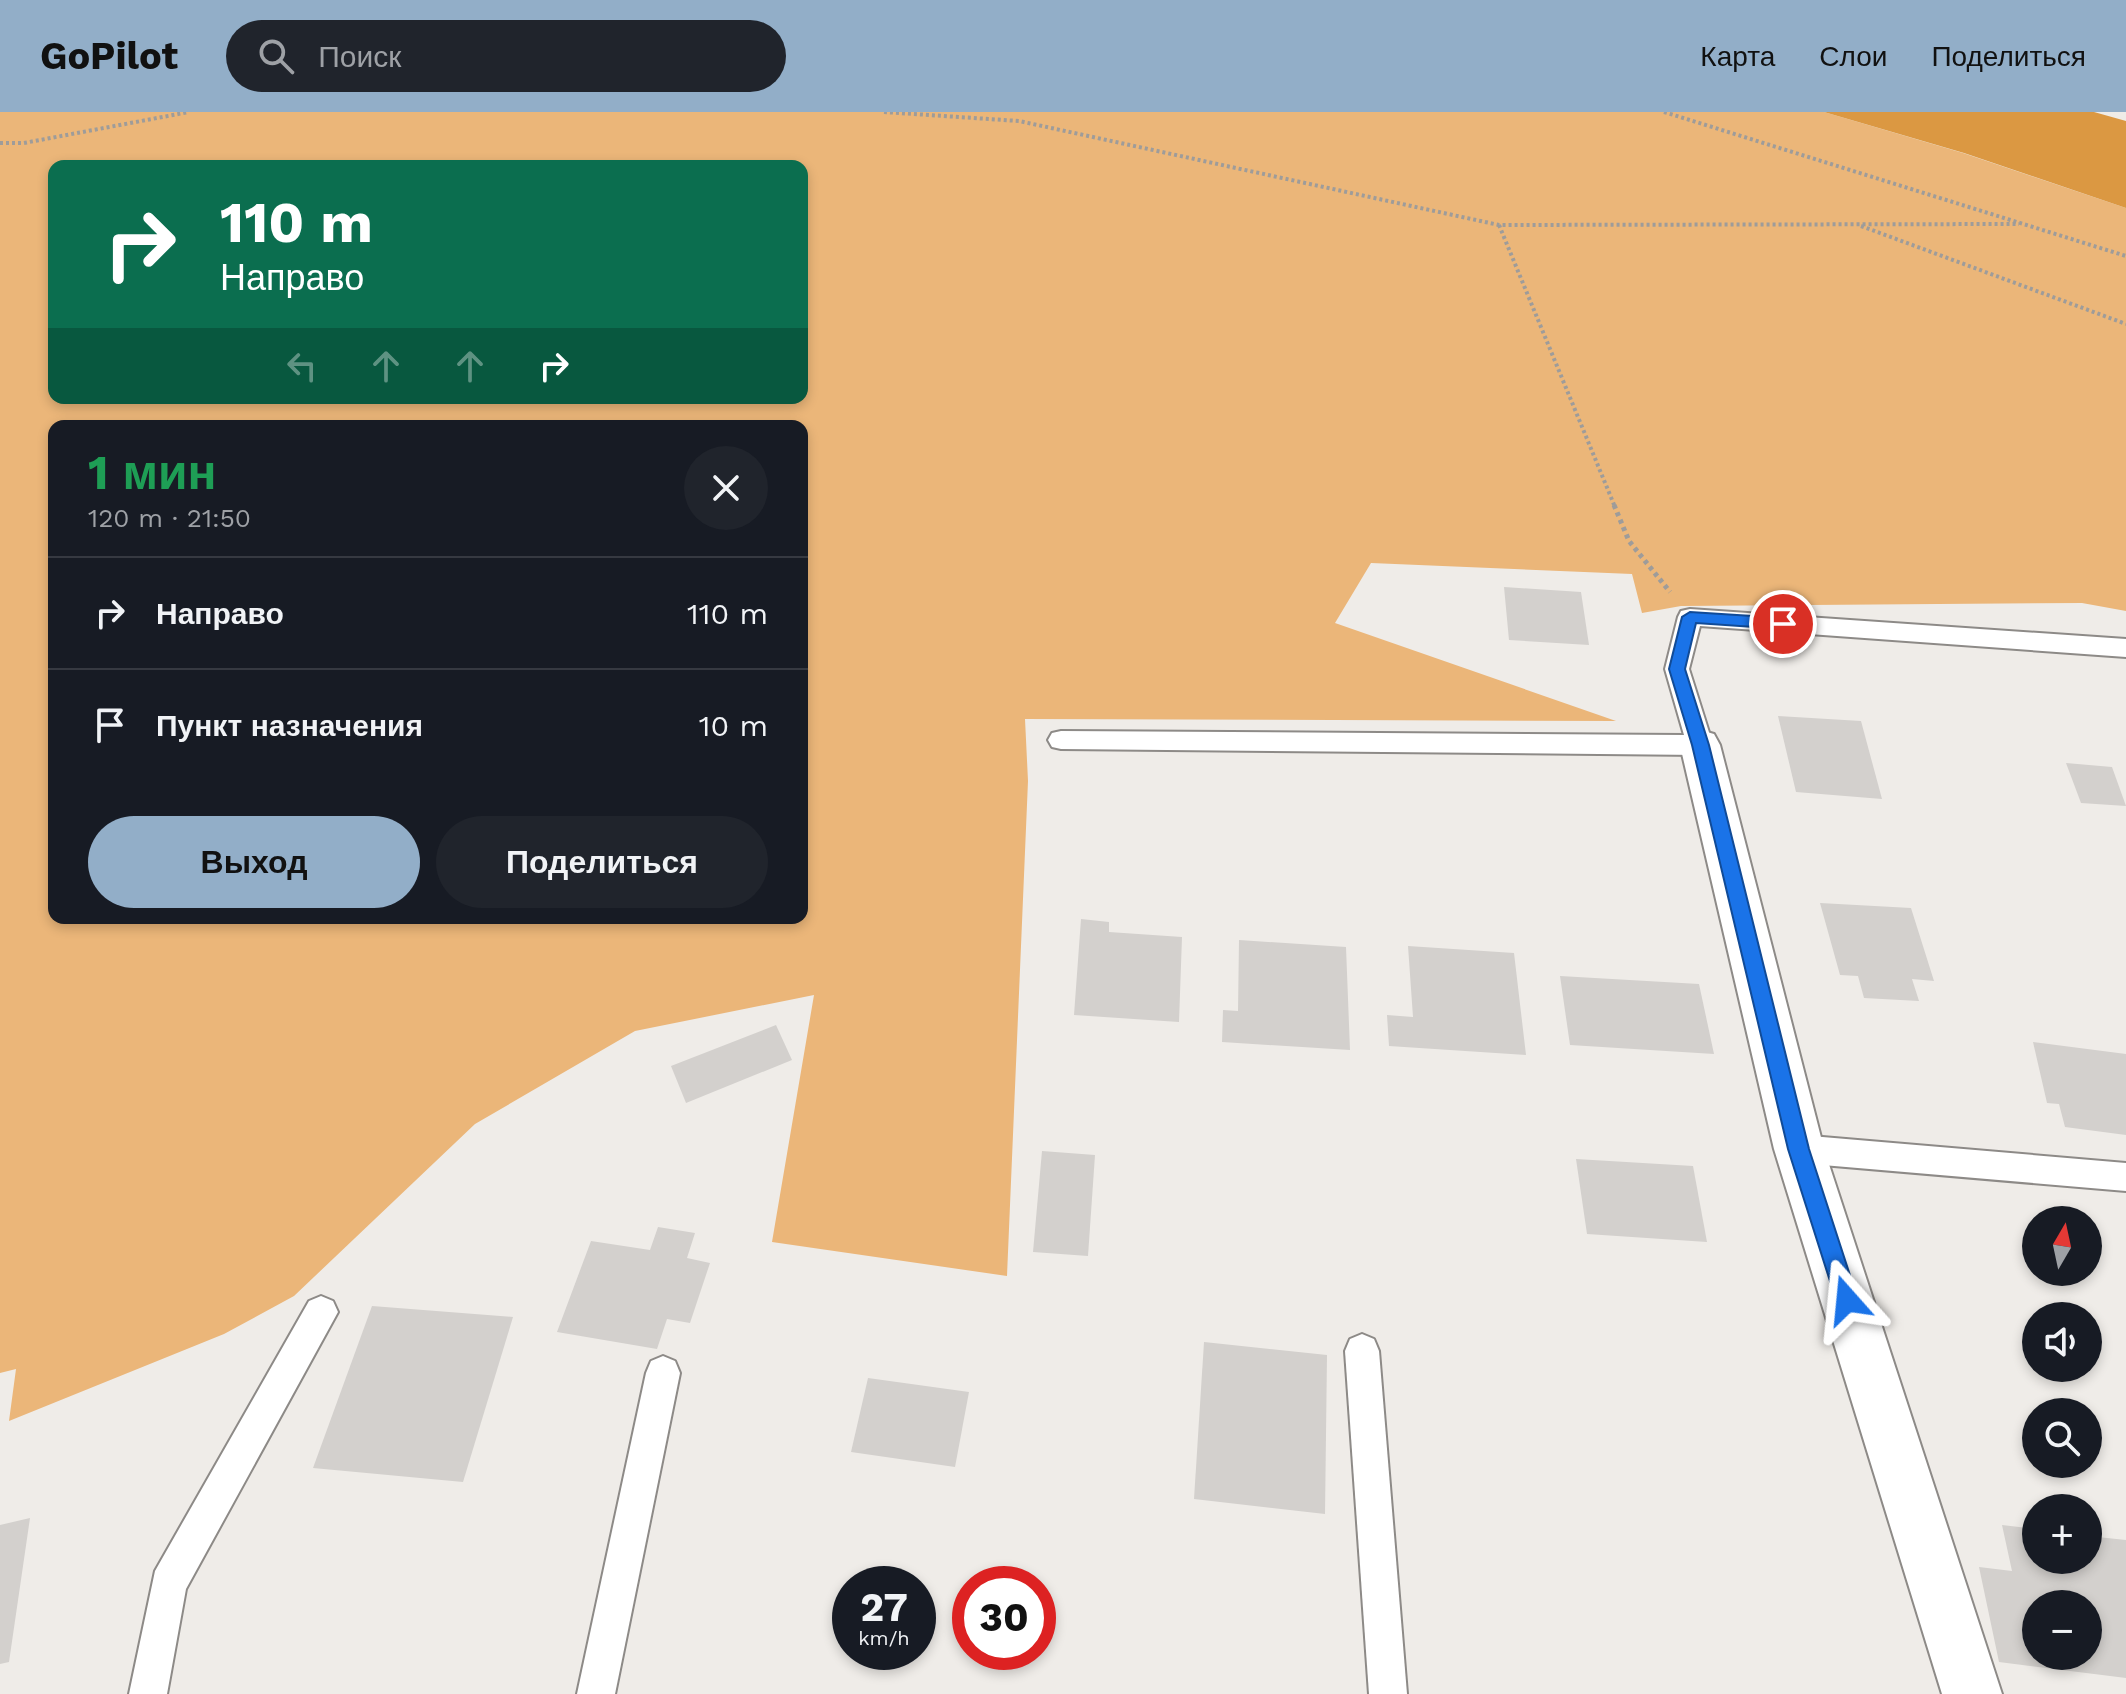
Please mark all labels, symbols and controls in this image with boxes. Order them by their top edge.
search box [226,20,786,92]
text: GoPilot [40,34,178,78]
icon: search [254,34,298,78]
text: Поиск [318,39,401,74]
text: Карта [1700,40,1775,73]
text: Слои [1819,40,1887,73]
text: Поделиться [1931,40,2086,73]
text: 110 m [220,190,373,256]
icon: right [88,192,192,296]
text: Направо [220,257,364,299]
icon: left [280,344,324,388]
icon: ahead [364,344,408,388]
icon: ahead [448,344,492,388]
icon: right [532,344,576,388]
text: 1 мин [88,444,216,501]
button: close [684,446,768,530]
text: 120 m · 21:50 [88,503,251,533]
pin [1749,590,1817,658]
icon: right [88,591,132,635]
text: Направо [156,596,284,631]
text: 110 m [687,596,768,631]
icon: arrive [1761,602,1805,646]
icon: arrive [88,703,132,747]
text: Пункт назначения [156,708,423,743]
text: 10 m [699,708,768,743]
button: Выход [88,816,420,908]
button: Поделиться [436,816,768,908]
north arrow [2022,1206,2102,1286]
map controls [2022,1206,2102,1670]
position arrow [1805,1258,1889,1342]
button: sound [2022,1302,2102,1382]
button: search [2022,1398,2102,1478]
button: + [2022,1494,2102,1574]
speed limit sign: 30 [952,1566,1056,1670]
text: 27 [860,1584,908,1631]
button: − [2022,1590,2102,1670]
text: km/h [858,1626,910,1650]

